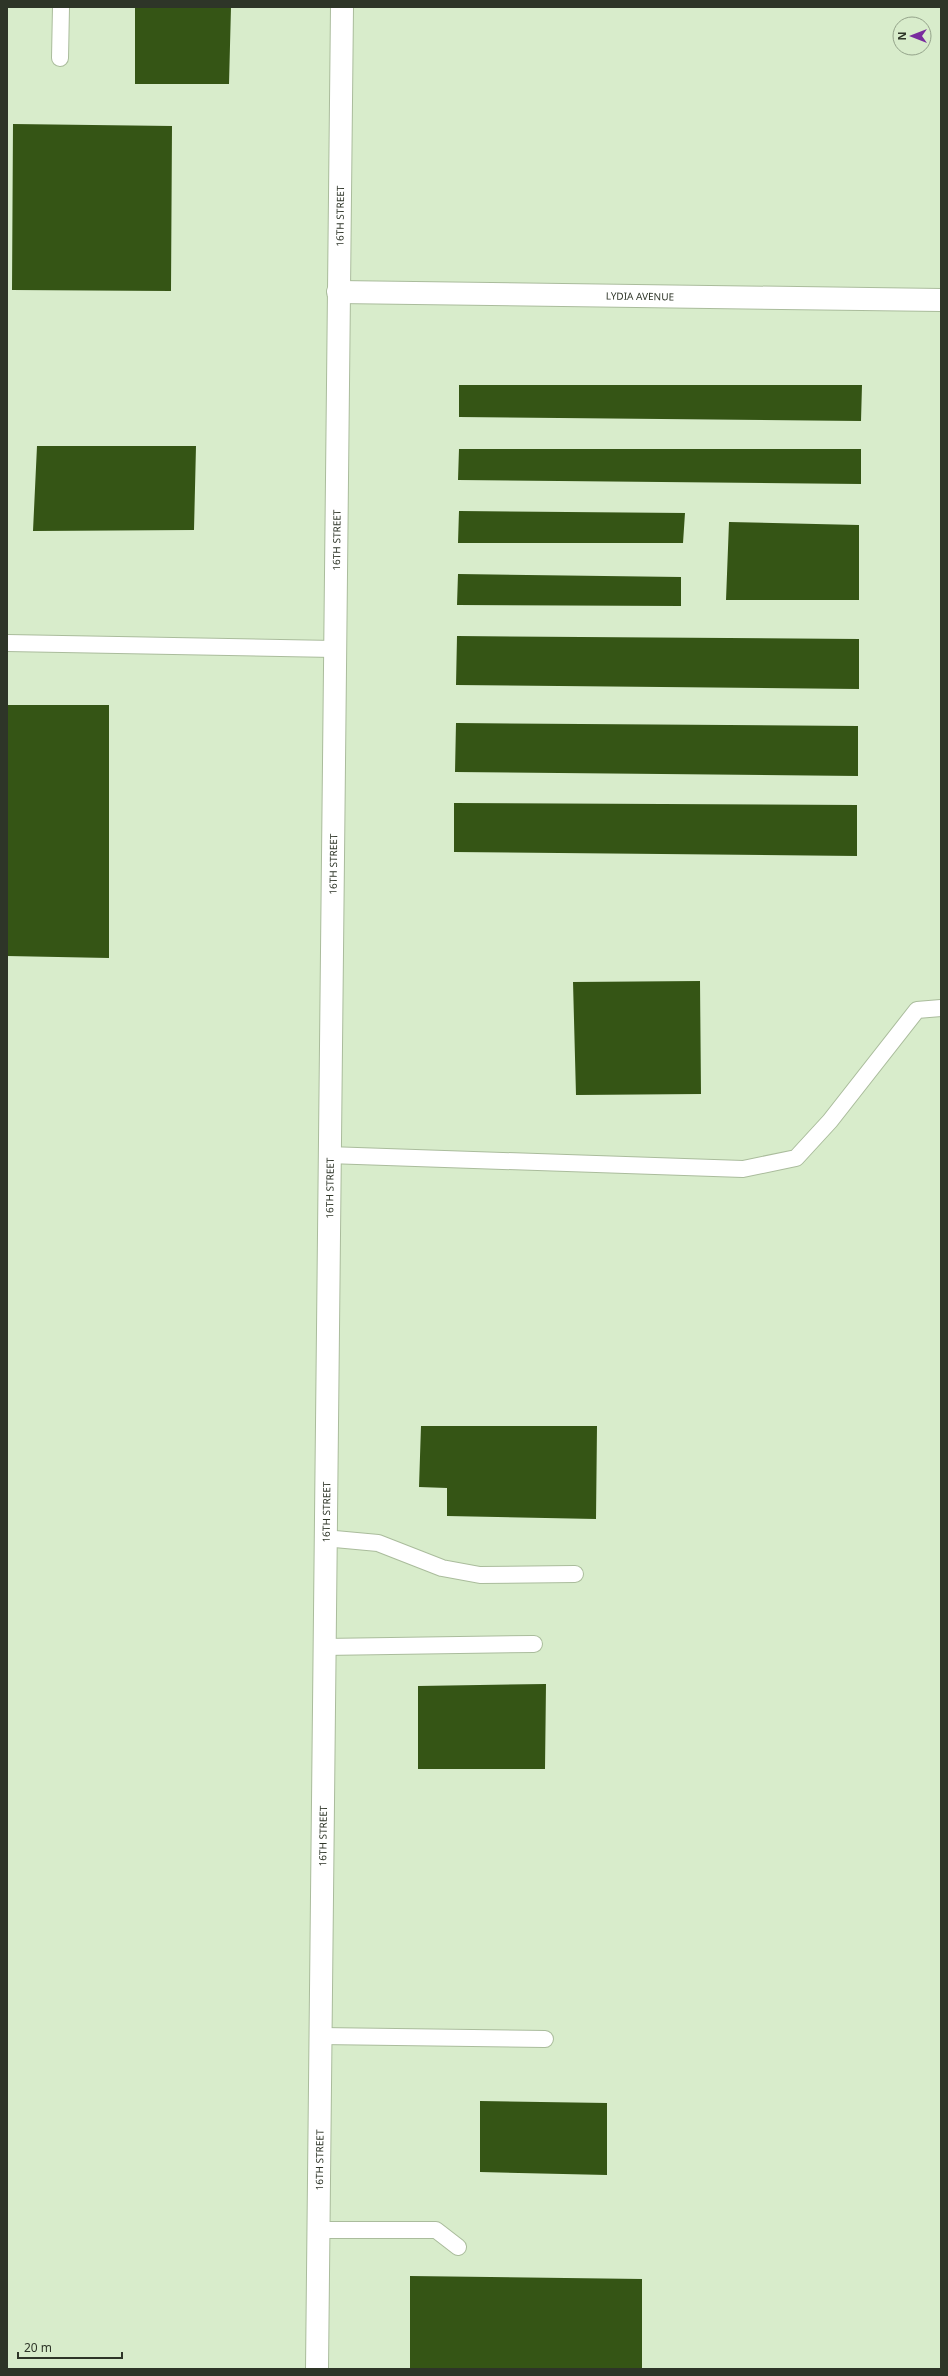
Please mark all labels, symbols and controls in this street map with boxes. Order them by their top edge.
north arrow [892,16,932,56]
text: N [894,32,909,40]
street label: 16TH STREET [332,185,347,247]
street label: LYDIA AVENUE [606,289,674,303]
street label: 16TH STREET [329,509,344,571]
street label: 16TH STREET [326,833,340,895]
street label: 16TH STREET [322,1157,337,1219]
street label: 16TH STREET [319,1481,333,1543]
street label: 16TH STREET [315,1805,330,1867]
street label: 16TH STREET [312,2129,327,2191]
scale bar [18,2334,122,2360]
text: 20 m [24,2339,52,2356]

